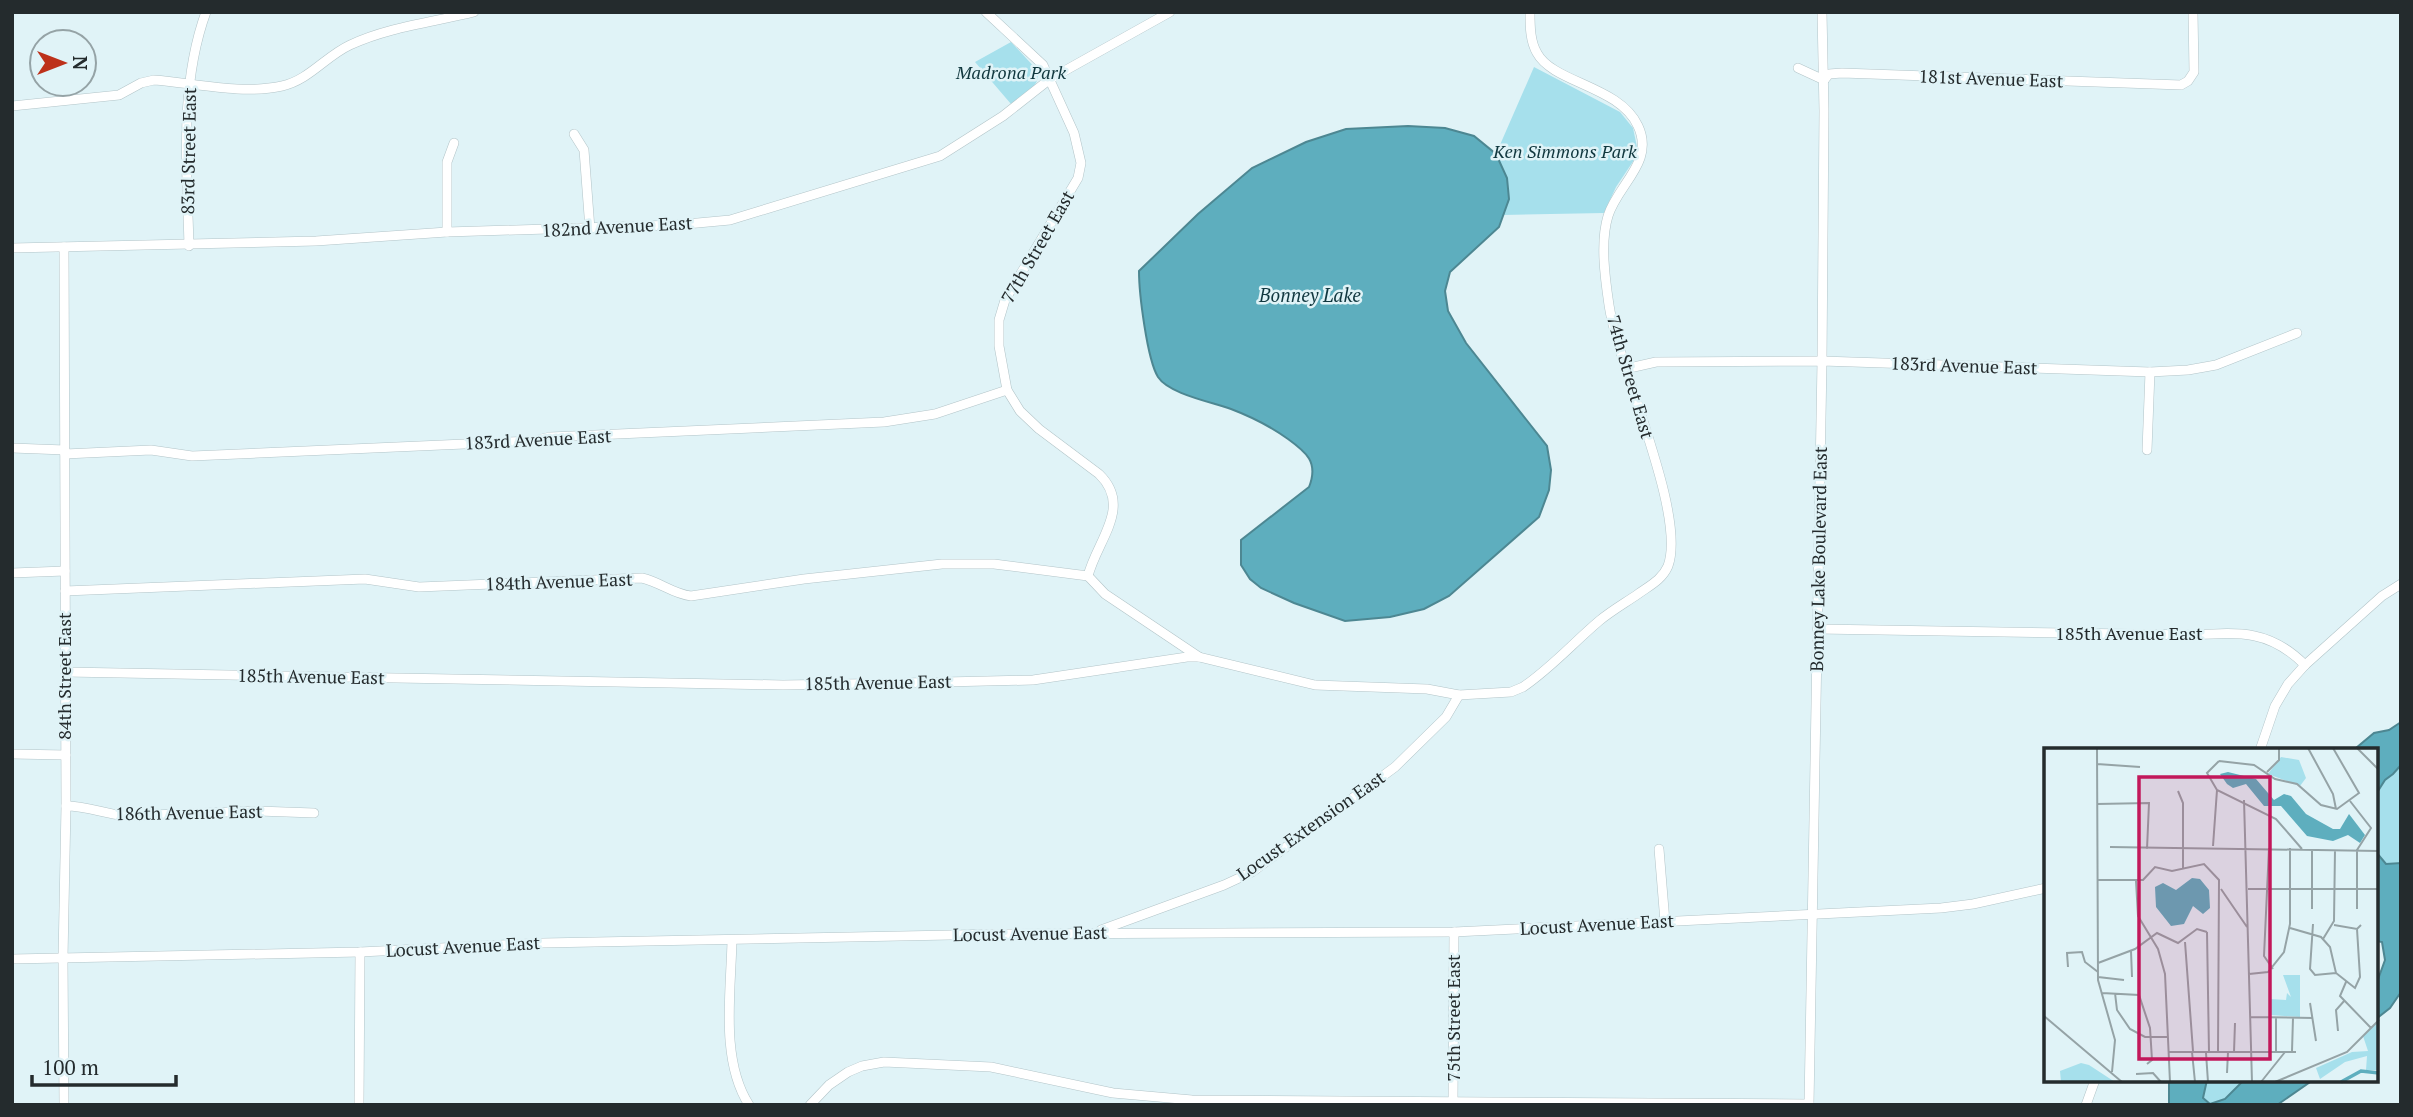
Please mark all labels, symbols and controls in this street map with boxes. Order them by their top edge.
north arrow [28,28,98,98]
text: N [68,56,93,71]
park label: Madrona Park [955,60,1066,84]
street label: 181st Avenue East [1918,63,2064,93]
street label: 83rd Street East [175,87,201,215]
park label: Ken Simmons Park [1492,139,1637,163]
street label: 77th Street East [995,185,1079,307]
street label: 182nd Avenue East [541,210,693,242]
water label: Bonney Lake [1258,282,1361,307]
street label: 74th Street East [1602,312,1660,441]
street label: 183rd Avenue East [1890,350,2038,380]
street label: 183rd Avenue East [464,423,612,455]
street label: Bonney Lake Boulevard East [1804,446,1832,672]
street label: 184th Avenue East [485,566,633,596]
street label: 84th Street East [52,612,76,740]
street label: 185th Avenue East [2055,621,2203,645]
street label: 185th Avenue East [237,663,385,689]
street label: 185th Avenue East [804,669,952,695]
inset map [2044,748,2378,1082]
street label: Locust Extension East [1231,765,1390,885]
street label: 186th Avenue East [115,799,263,825]
street label: Locust Avenue East [1519,908,1675,940]
street label: Locust Avenue East [953,920,1108,946]
street label: Locust Avenue East [385,930,541,962]
street label: 75th Street East [1441,954,1465,1082]
scale bar [32,1044,175,1088]
text: 100 m [42,1053,99,1081]

